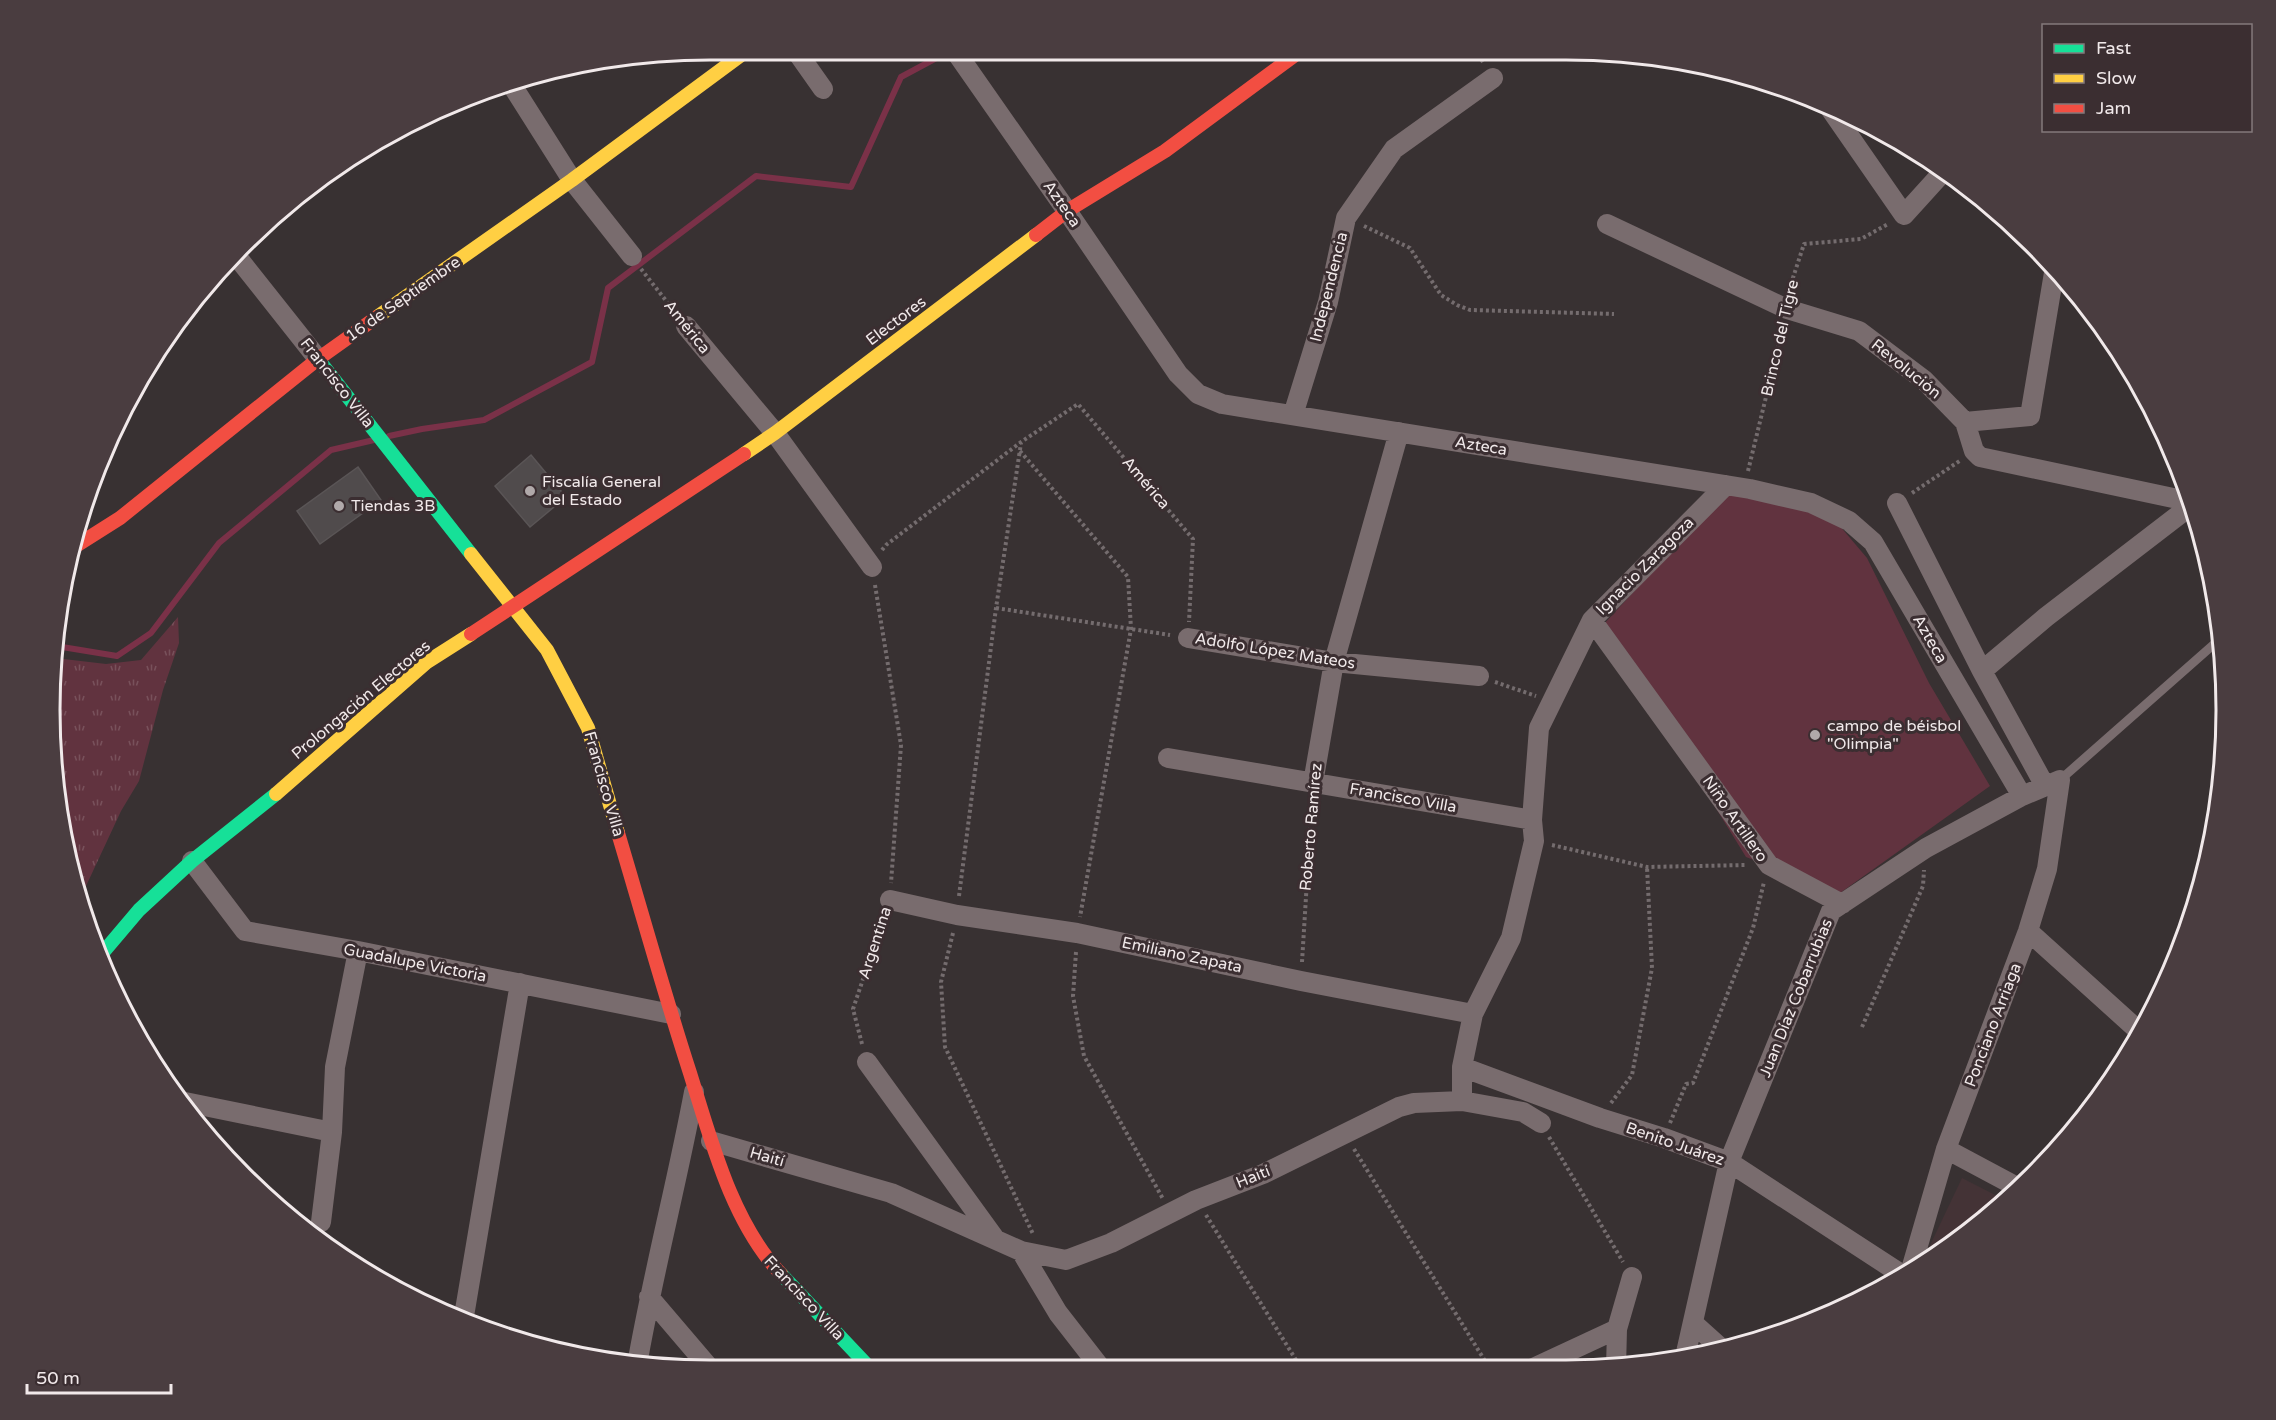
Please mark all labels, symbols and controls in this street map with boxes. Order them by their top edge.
legend [2042,24,2252,132]
text: Fast [2096,37,2131,59]
text: Slow [2096,67,2137,89]
text: Jam [2096,97,2131,119]
street label: Azteca [1039,177,1085,231]
street label: Independencia [1306,230,1352,344]
street label: 16 de Septiembre [342,252,464,346]
street label: Brinco del Tigre [1757,278,1803,398]
street label: Electores [862,292,930,350]
street label: América [659,296,715,358]
street label: Francisco Villa [296,334,378,432]
street label: Revolución [1867,335,1945,403]
street label: Azteca [1454,432,1508,460]
street label: América [1118,453,1174,513]
place label: Fiscalía General del Estado [542,472,661,510]
marker: Fiscalía General del Estado [523,484,537,498]
place label: Tiendas 3B [351,496,435,516]
marker: Tiendas 3B [332,499,346,513]
street label: Ignacio Zaragoza [1592,513,1698,619]
street label: Azteca [1908,611,1952,667]
street label: Adolfo López Mateos [1193,628,1357,674]
street label: Prolongación Electores [288,636,434,764]
place label: campo de béisbol "Olimpia" [1827,716,1961,754]
marker: campo de béisbol "Olimpia" [1808,728,1822,742]
street label: Francisco Villa [579,729,629,839]
street label: Roberto Ramírez [1295,762,1327,892]
street label: Niño Artillero [1698,772,1772,866]
street label: Francisco Villa [1348,779,1458,817]
street label: Argentina [854,904,896,982]
street label: Juan Díaz Cobarrubias [1755,916,1837,1080]
street label: Emiliano Zapata [1120,932,1244,978]
street label: Guadalupe Victoria [342,939,488,987]
street label: Ponciano Arriaga [1960,960,2026,1090]
street label: Benito Juárez [1623,1118,1727,1170]
street label: Haití [747,1143,787,1171]
street label: Haití [1233,1161,1273,1193]
street label: Francisco Villa [760,1251,848,1345]
scale bar [27,1357,171,1395]
text: 50 m [36,1367,80,1389]

